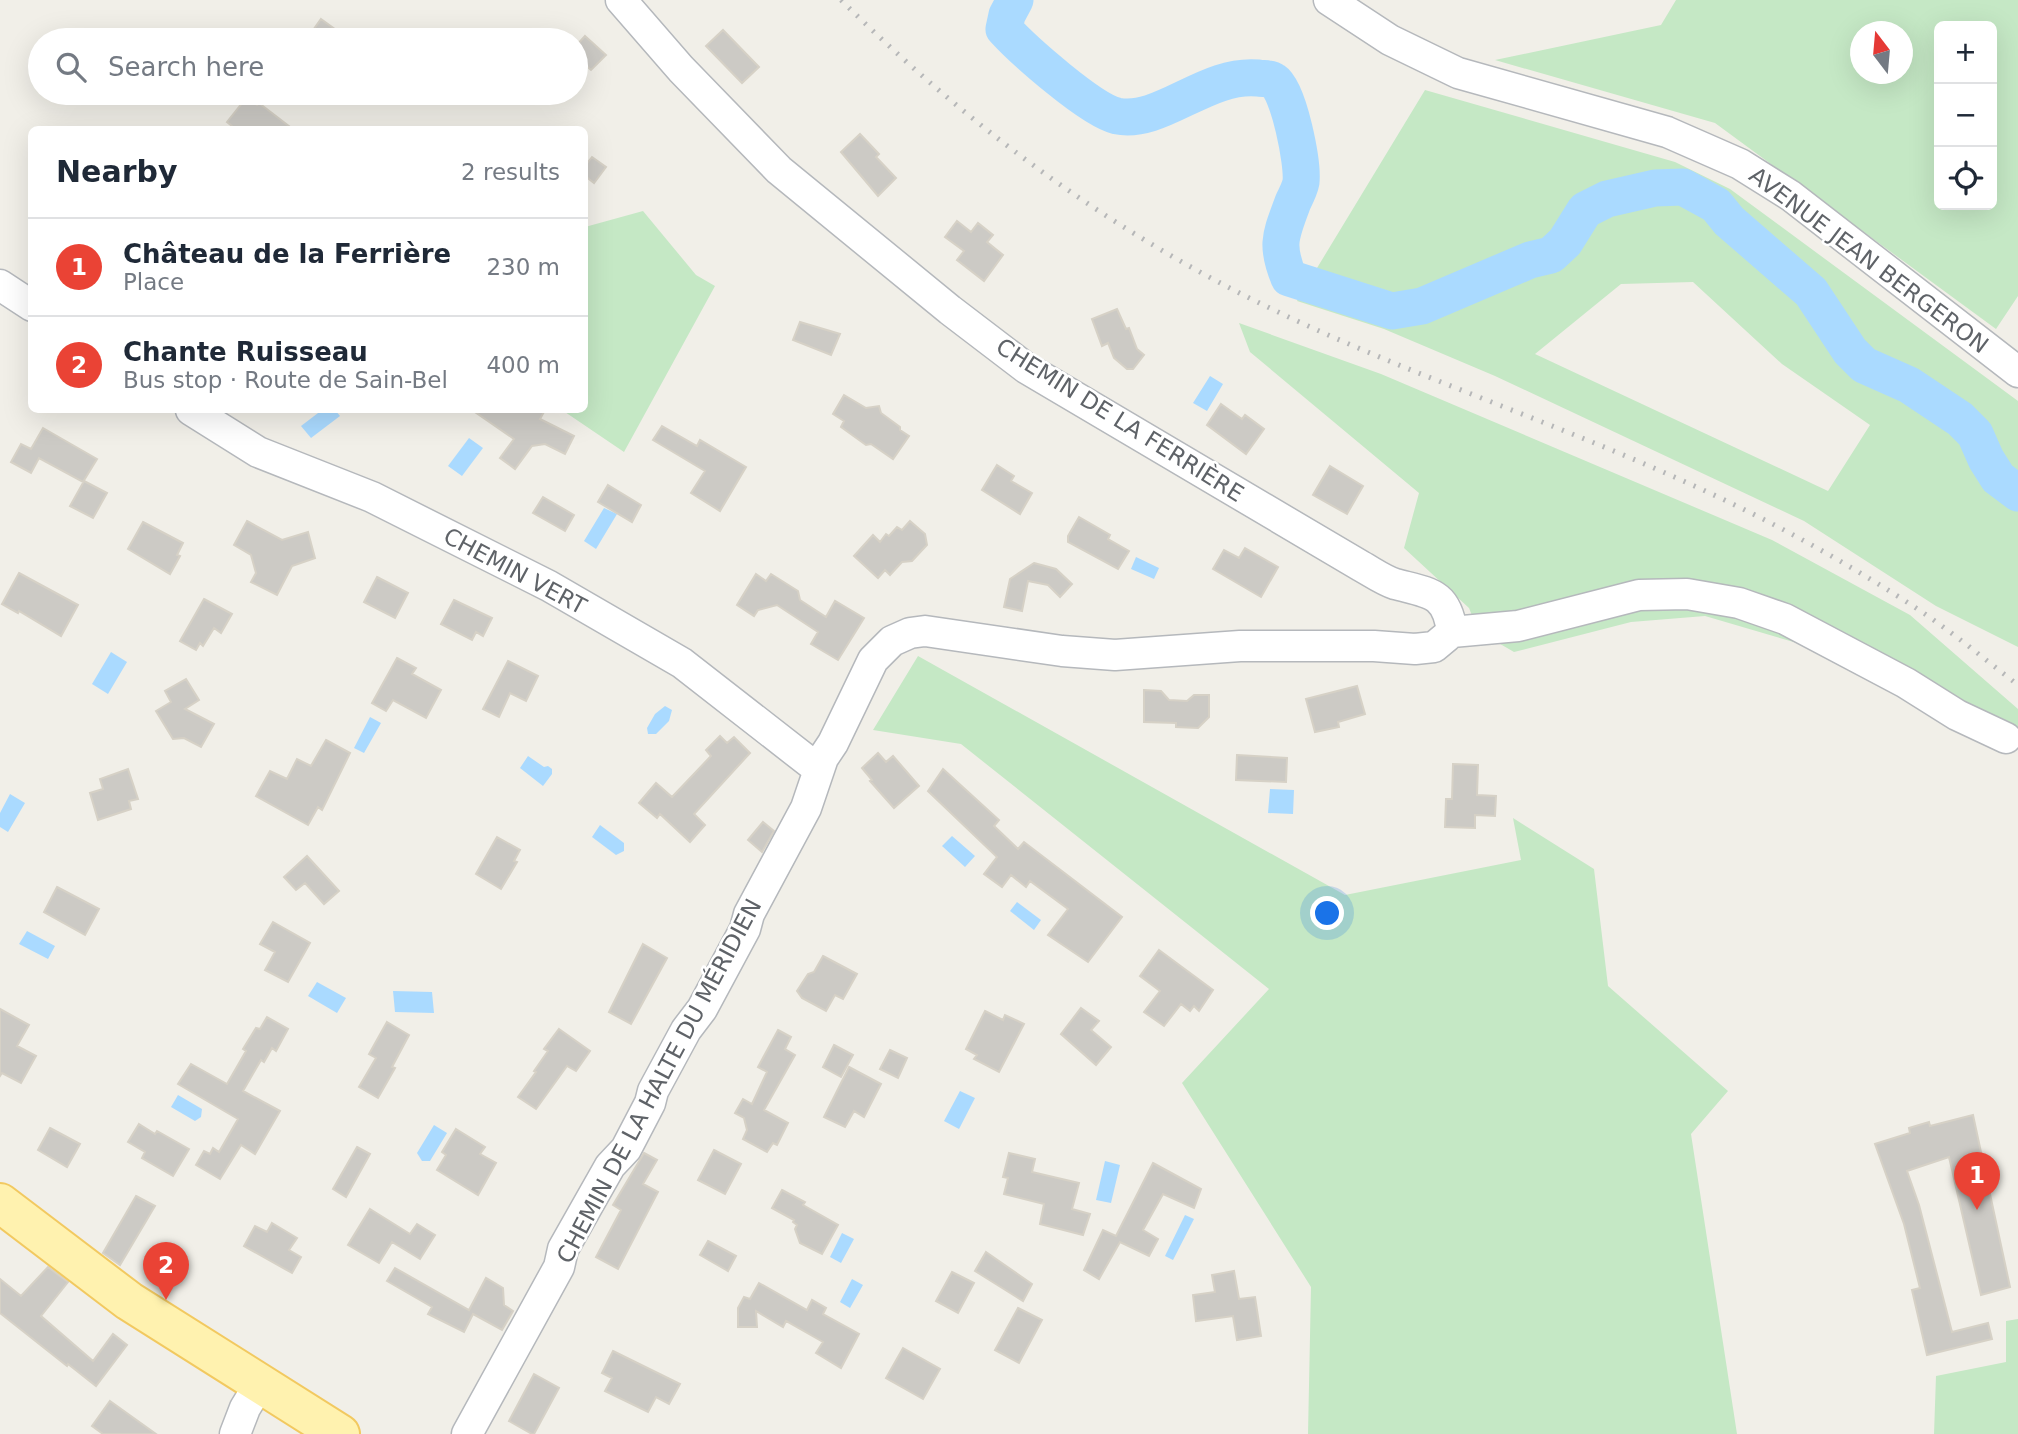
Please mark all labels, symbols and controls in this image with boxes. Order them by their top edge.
north arrow [1850,21,1913,84]
map controls [1934,21,1997,210]
button: + [1934,21,1997,84]
search box [28,28,588,105]
icon: search [52,48,90,86]
text: Search here [108,52,264,82]
button: − [1934,84,1997,147]
button: locate [1934,147,1997,210]
text: Nearby [56,154,178,189]
text: 2 results [461,159,560,185]
street label: AVENUE JEAN BERGERON [1745,162,1993,358]
text: Château de la Ferrière [123,239,451,269]
text: 1 [71,254,87,280]
text: 230 m [486,254,560,280]
text: Place [123,269,184,295]
street label: CHEMIN DE LA FERRIÈRE [992,332,1249,507]
text: Chante Ruisseau [123,337,368,367]
text: 2 [71,352,87,378]
text: 400 m [486,352,560,378]
text: Bus stop · Route de Sain-Bel [123,367,448,393]
street label: CHEMIN VERT [439,523,592,620]
street label: CHEMIN DE LA HALTE DU MÉRIDIEN [551,894,766,1268]
your location [1310,896,1344,930]
pin: 1 [1954,1152,2000,1210]
pin: 2 [143,1242,189,1300]

